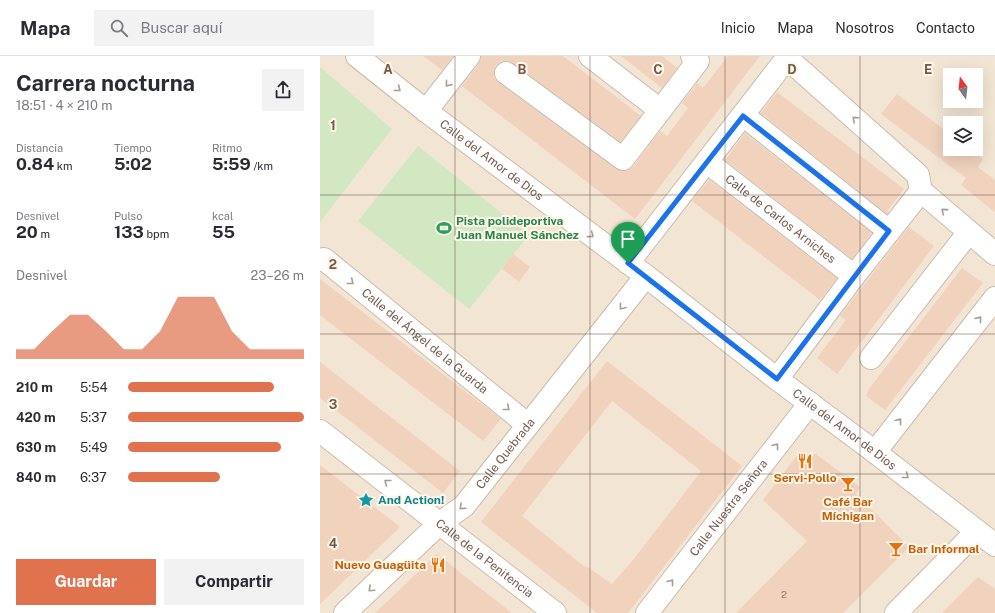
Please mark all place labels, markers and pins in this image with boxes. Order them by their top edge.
place label: Pista polideportiva Juan Manuel Sánchez [456,214,579,242]
sports icon: Pista polideportiva Juan Manuel Sánchez [435,219,453,237]
pin [611,222,645,263]
restaurant icon: Servi-Pollo [796,452,814,470]
place label: Servi-Pollo [773,471,837,485]
bar icon: Café Bar Míchigan [839,475,857,493]
place icon: And Action! [357,491,375,509]
place label: And Action! [378,493,444,507]
place label: Café Bar Míchigan [822,495,874,523]
bar icon: Bar Informal [887,540,905,558]
place label: Bar Informal [908,542,979,556]
restaurant icon: Nuevo Guagüita [429,556,447,574]
place label: Nuevo Guagüita [334,558,426,572]

